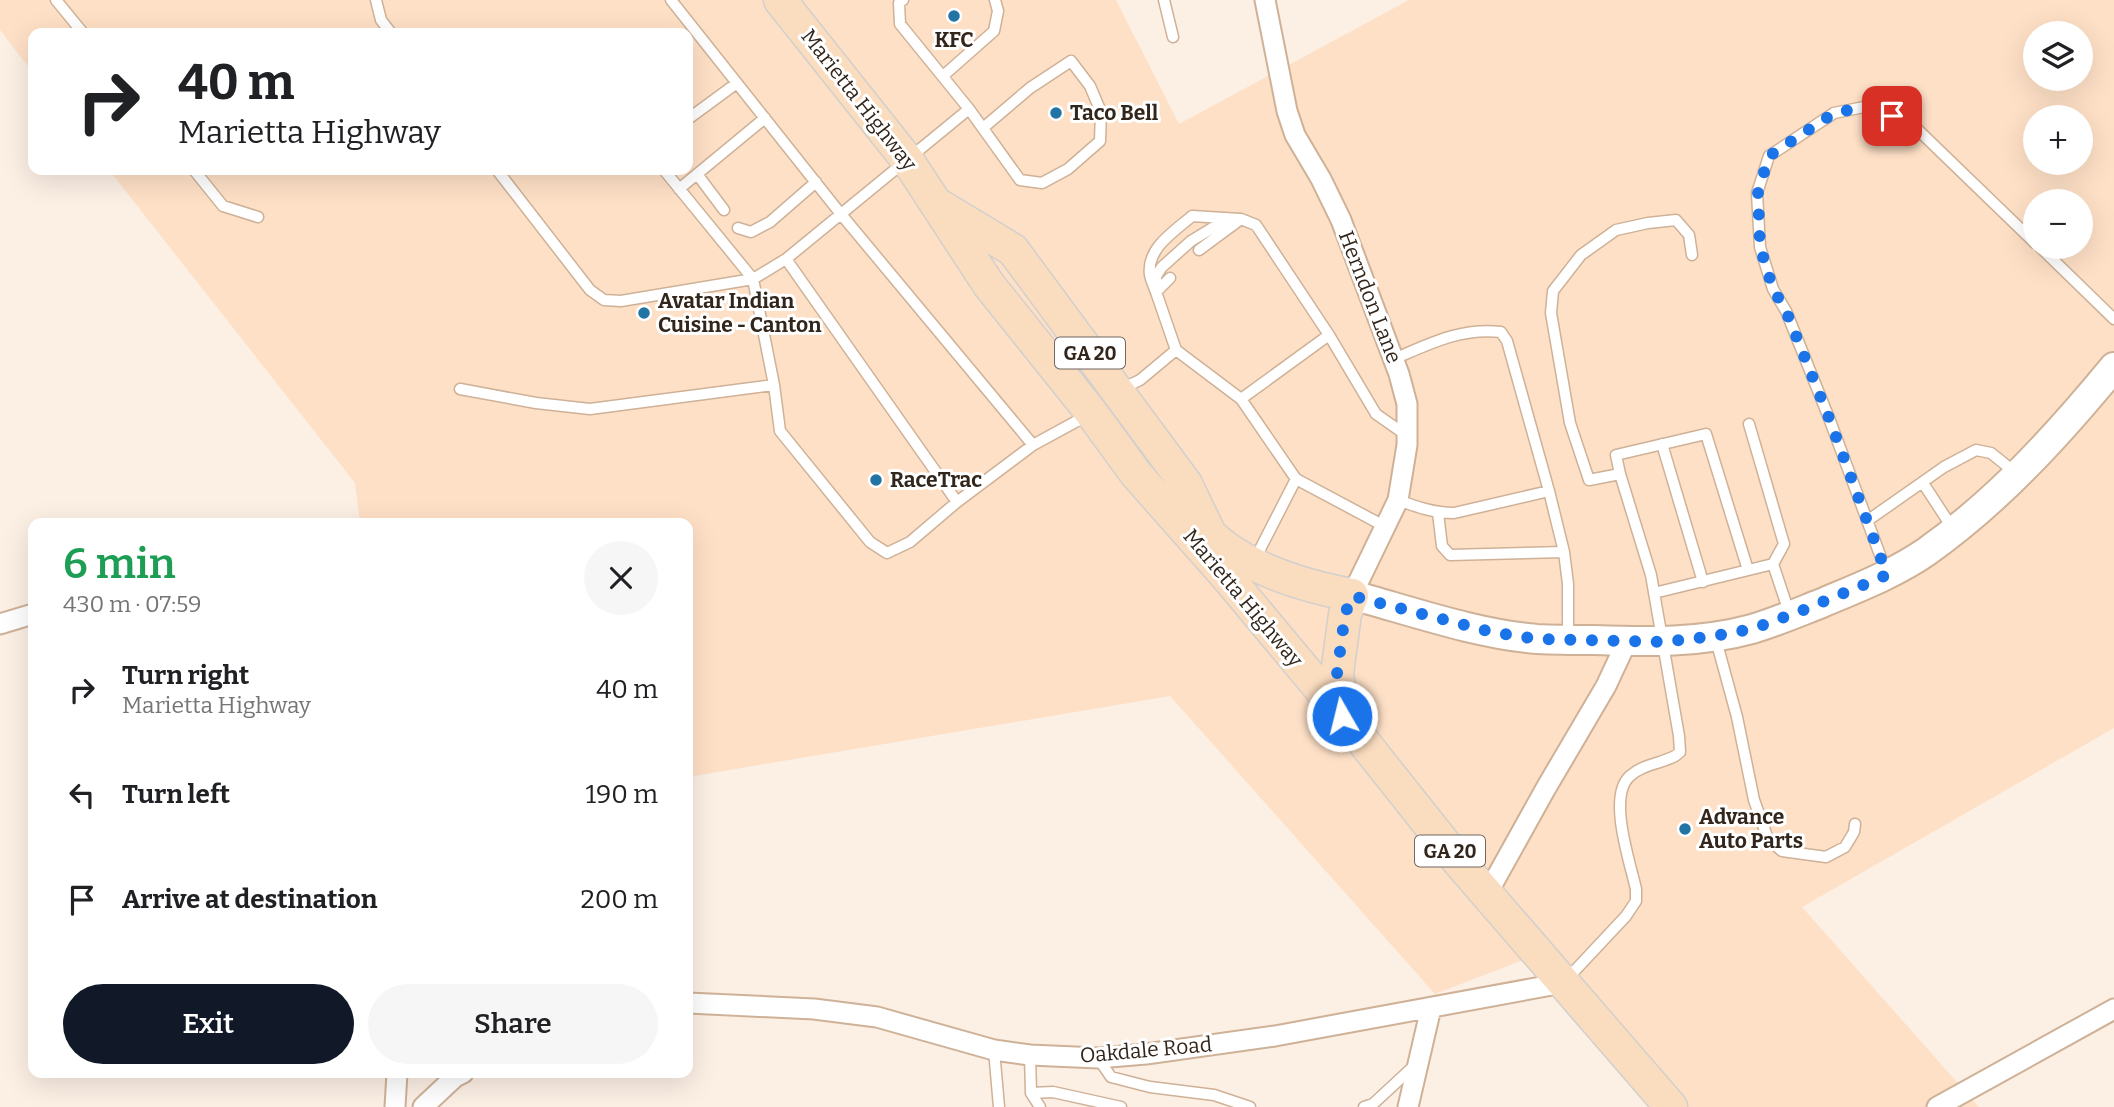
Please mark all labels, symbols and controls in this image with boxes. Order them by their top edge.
marker: KFC [946,8,962,24]
map controls [2023,21,2093,259]
button: layers [2023,21,2093,91]
street label: Marietta Highway [796,24,923,177]
place label: KFC [934,27,974,53]
text: 40 m [178,53,295,112]
icon: right [63,56,154,147]
pin [1862,86,1922,146]
icon: arrive [1873,97,1911,135]
place label: Taco Bell [1070,100,1159,126]
marker: Taco Bell [1048,105,1064,121]
button: + [2023,105,2093,175]
text: Marietta Highway [178,113,441,151]
button: − [2023,189,2093,259]
street label: Herndon Lane [1333,227,1407,367]
place label: Avatar Indian Cuisine - Canton [658,288,822,338]
marker: Avatar Indian Cuisine - Canton [636,305,652,321]
road number: GA 20 [1055,338,1125,368]
place label: RaceTrac [890,467,982,493]
marker: RaceTrac [868,472,884,488]
street label: Marietta Highway [1178,524,1309,673]
text: 6 min [63,539,176,589]
button: close [584,541,658,615]
text: 430 m · 07:59 [63,590,202,618]
text: Turn right [122,660,249,691]
icon: right [63,671,101,709]
text: 40 m [596,674,658,705]
position arrow [1305,679,1379,753]
text: Marietta Highway [122,691,311,719]
icon: left [63,776,101,814]
text: Turn left [122,779,230,810]
text: 190 m [586,779,658,810]
place label: Advance Auto Parts [1699,804,1803,854]
marker: Advance Auto Parts [1677,821,1693,837]
road number: GA 20 [1415,836,1485,866]
icon: arrive [63,881,101,919]
text: Arrive at destination [122,884,377,915]
text: 200 m [581,884,658,915]
button: Exit [63,984,354,1064]
button: Share [368,984,658,1064]
street label: Oakdale Road [1079,1031,1213,1069]

